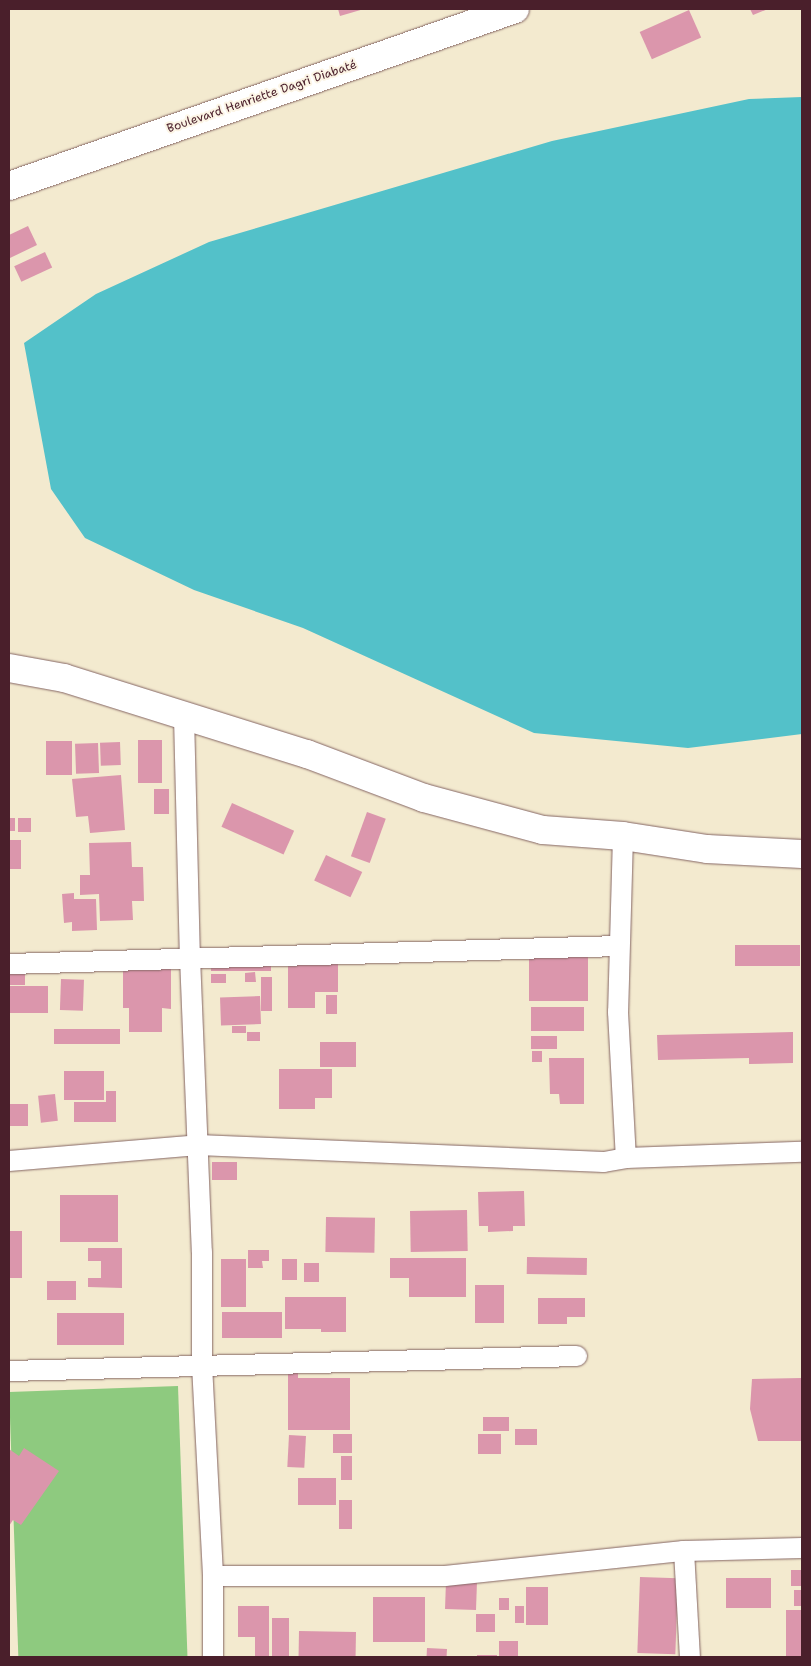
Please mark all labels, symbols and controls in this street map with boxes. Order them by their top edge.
street label: Boulevard Henriette Dagri Diabaté [165,58,359,136]

